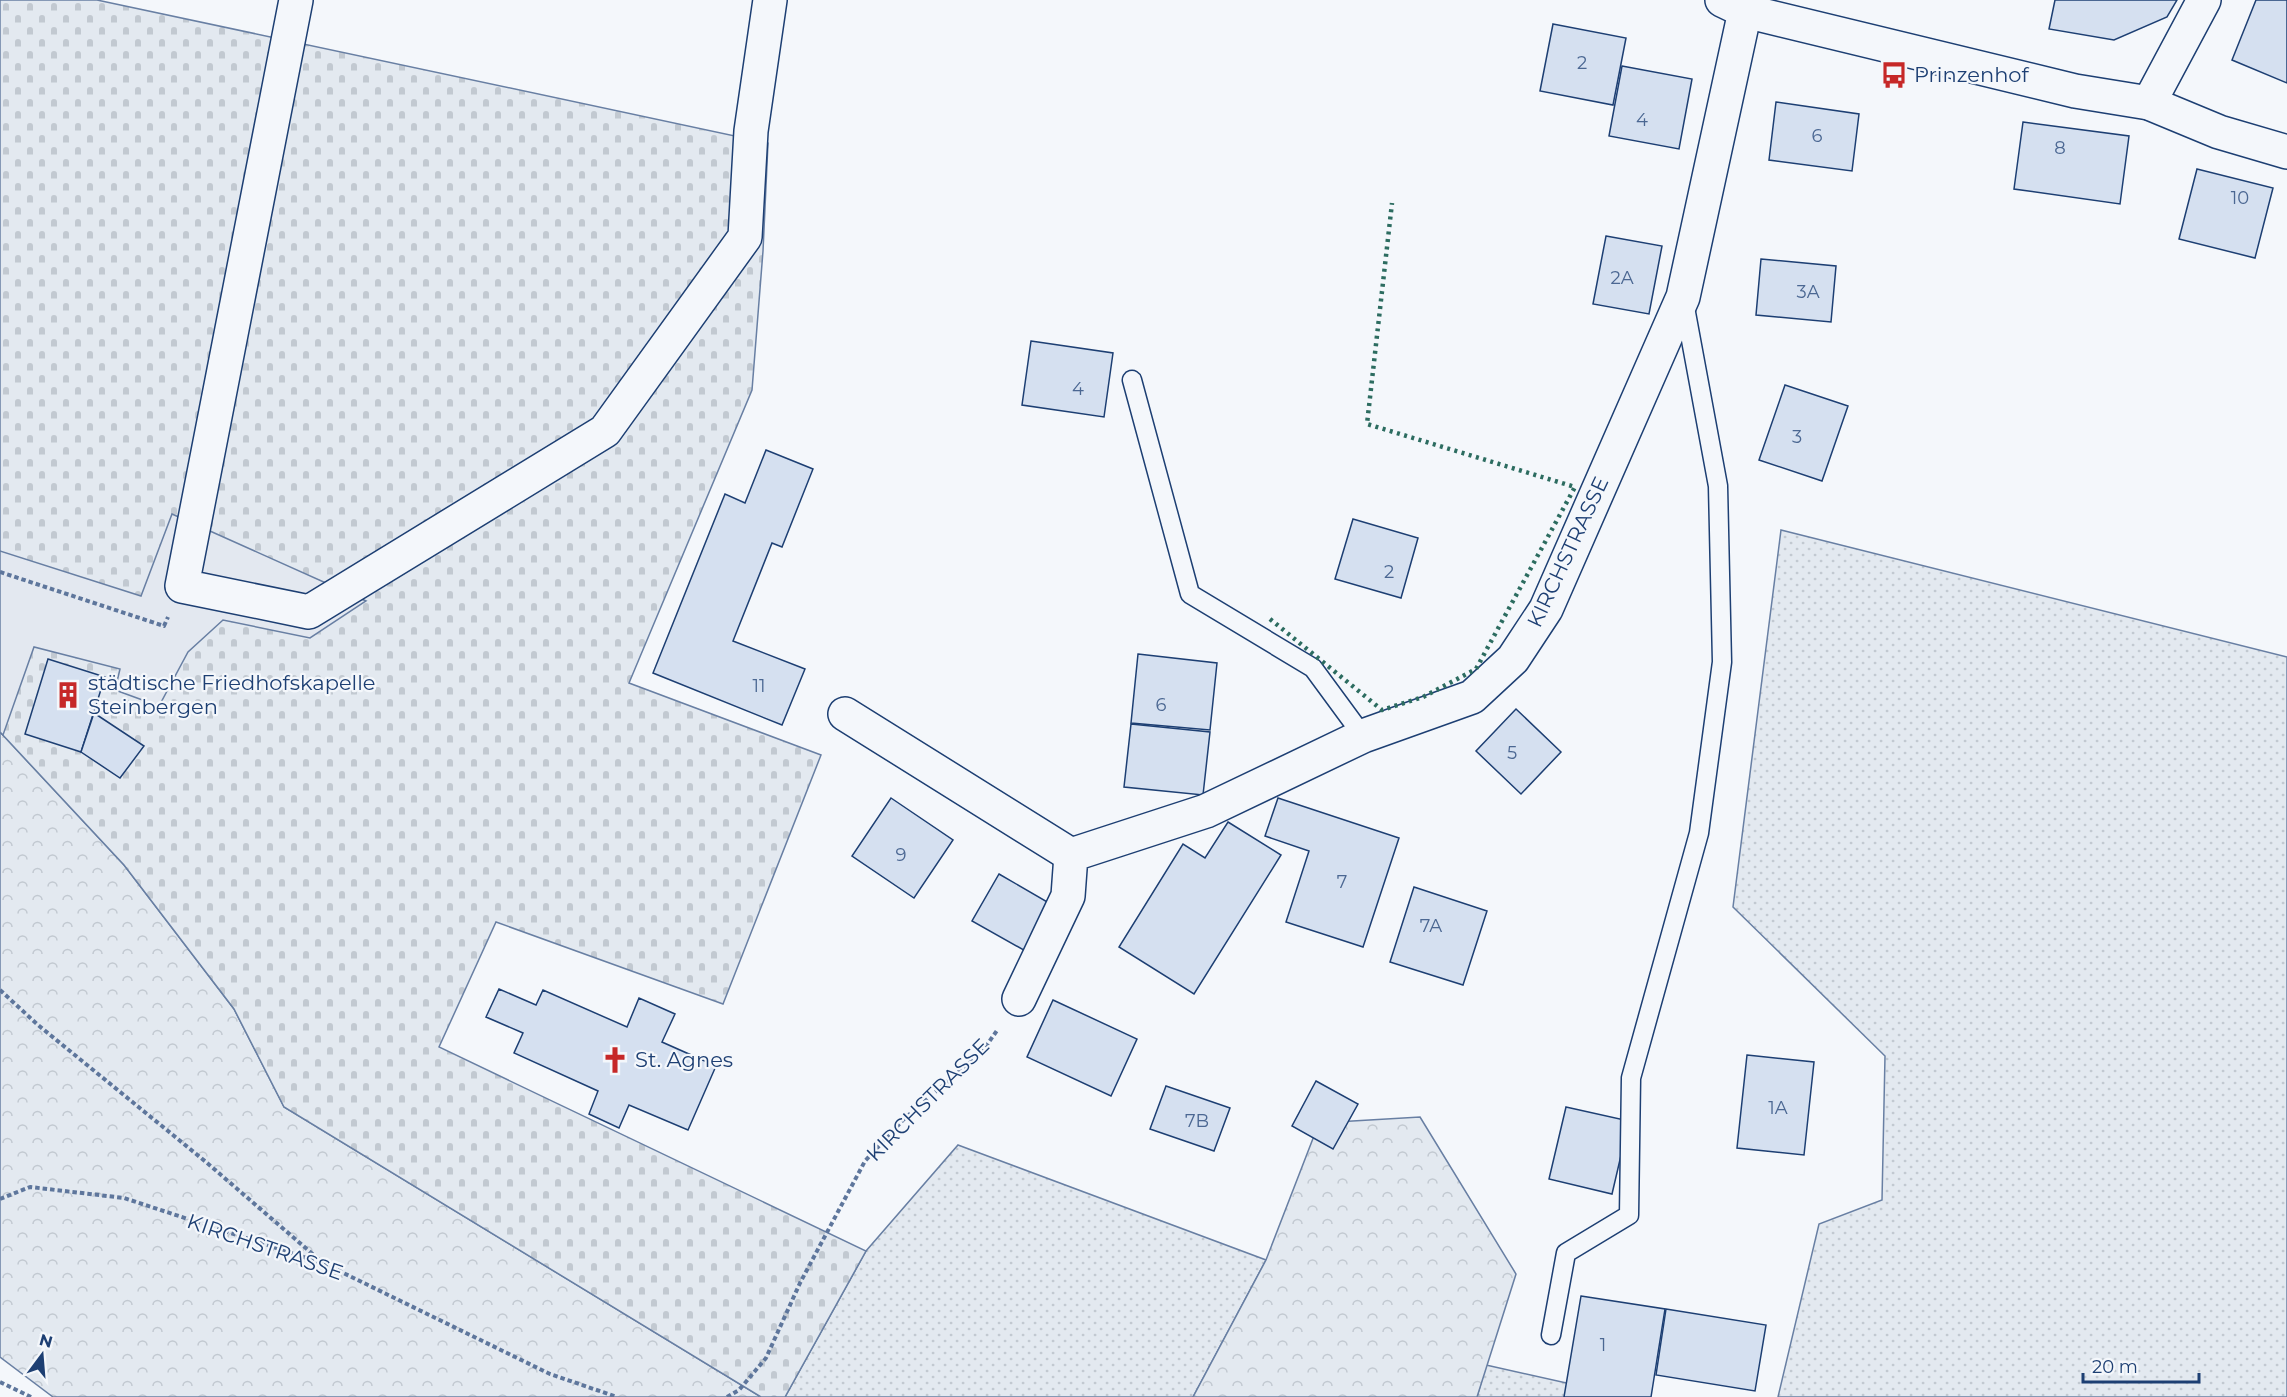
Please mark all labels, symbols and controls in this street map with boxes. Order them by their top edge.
house number: 2 [1577,52,1587,74]
bus stop icon: Prinzenhof [1879,60,1909,90]
place label: Prinzenhof [1914,62,2029,87]
house number: 4 [1636,109,1648,131]
house number: 6 [1812,125,1823,147]
house number: 8 [2054,137,2066,159]
house number: 10 [2231,187,2249,209]
house number: 2A [1610,267,1634,289]
house number: 3A [1796,281,1820,303]
house number: 4 [1072,378,1084,400]
house number: 3 [1792,426,1802,448]
street label: KIRCHSTRASSE [1522,473,1613,631]
house number: 2 [1384,561,1394,583]
place label: städtische Friedhofskapelle Steinbergen [88,670,376,719]
house number: 11 [753,675,766,697]
building icon: städtische Friedhofskapelle Steinbergen [53,680,83,710]
house number: 6 [1156,694,1167,716]
house number: 5 [1507,742,1517,764]
house number: 9 [896,844,907,866]
house number: 7 [1337,871,1347,893]
house number: 7A [1420,915,1442,937]
street label: KIRCHSTRASSE [861,1033,994,1166]
church icon: St. Agnes [600,1045,630,1075]
place label: St. Agnes [635,1047,733,1072]
house number: 1A [1768,1097,1788,1119]
house number: 7B [1185,1110,1209,1132]
street label: KIRCHSTRASSE [184,1208,346,1285]
north arrow [12,1325,72,1385]
text: N [37,1330,55,1352]
house number: 1 [1600,1334,1606,1356]
scale bar [2083,1346,2198,1384]
text: 20 m [2092,1356,2138,1378]

